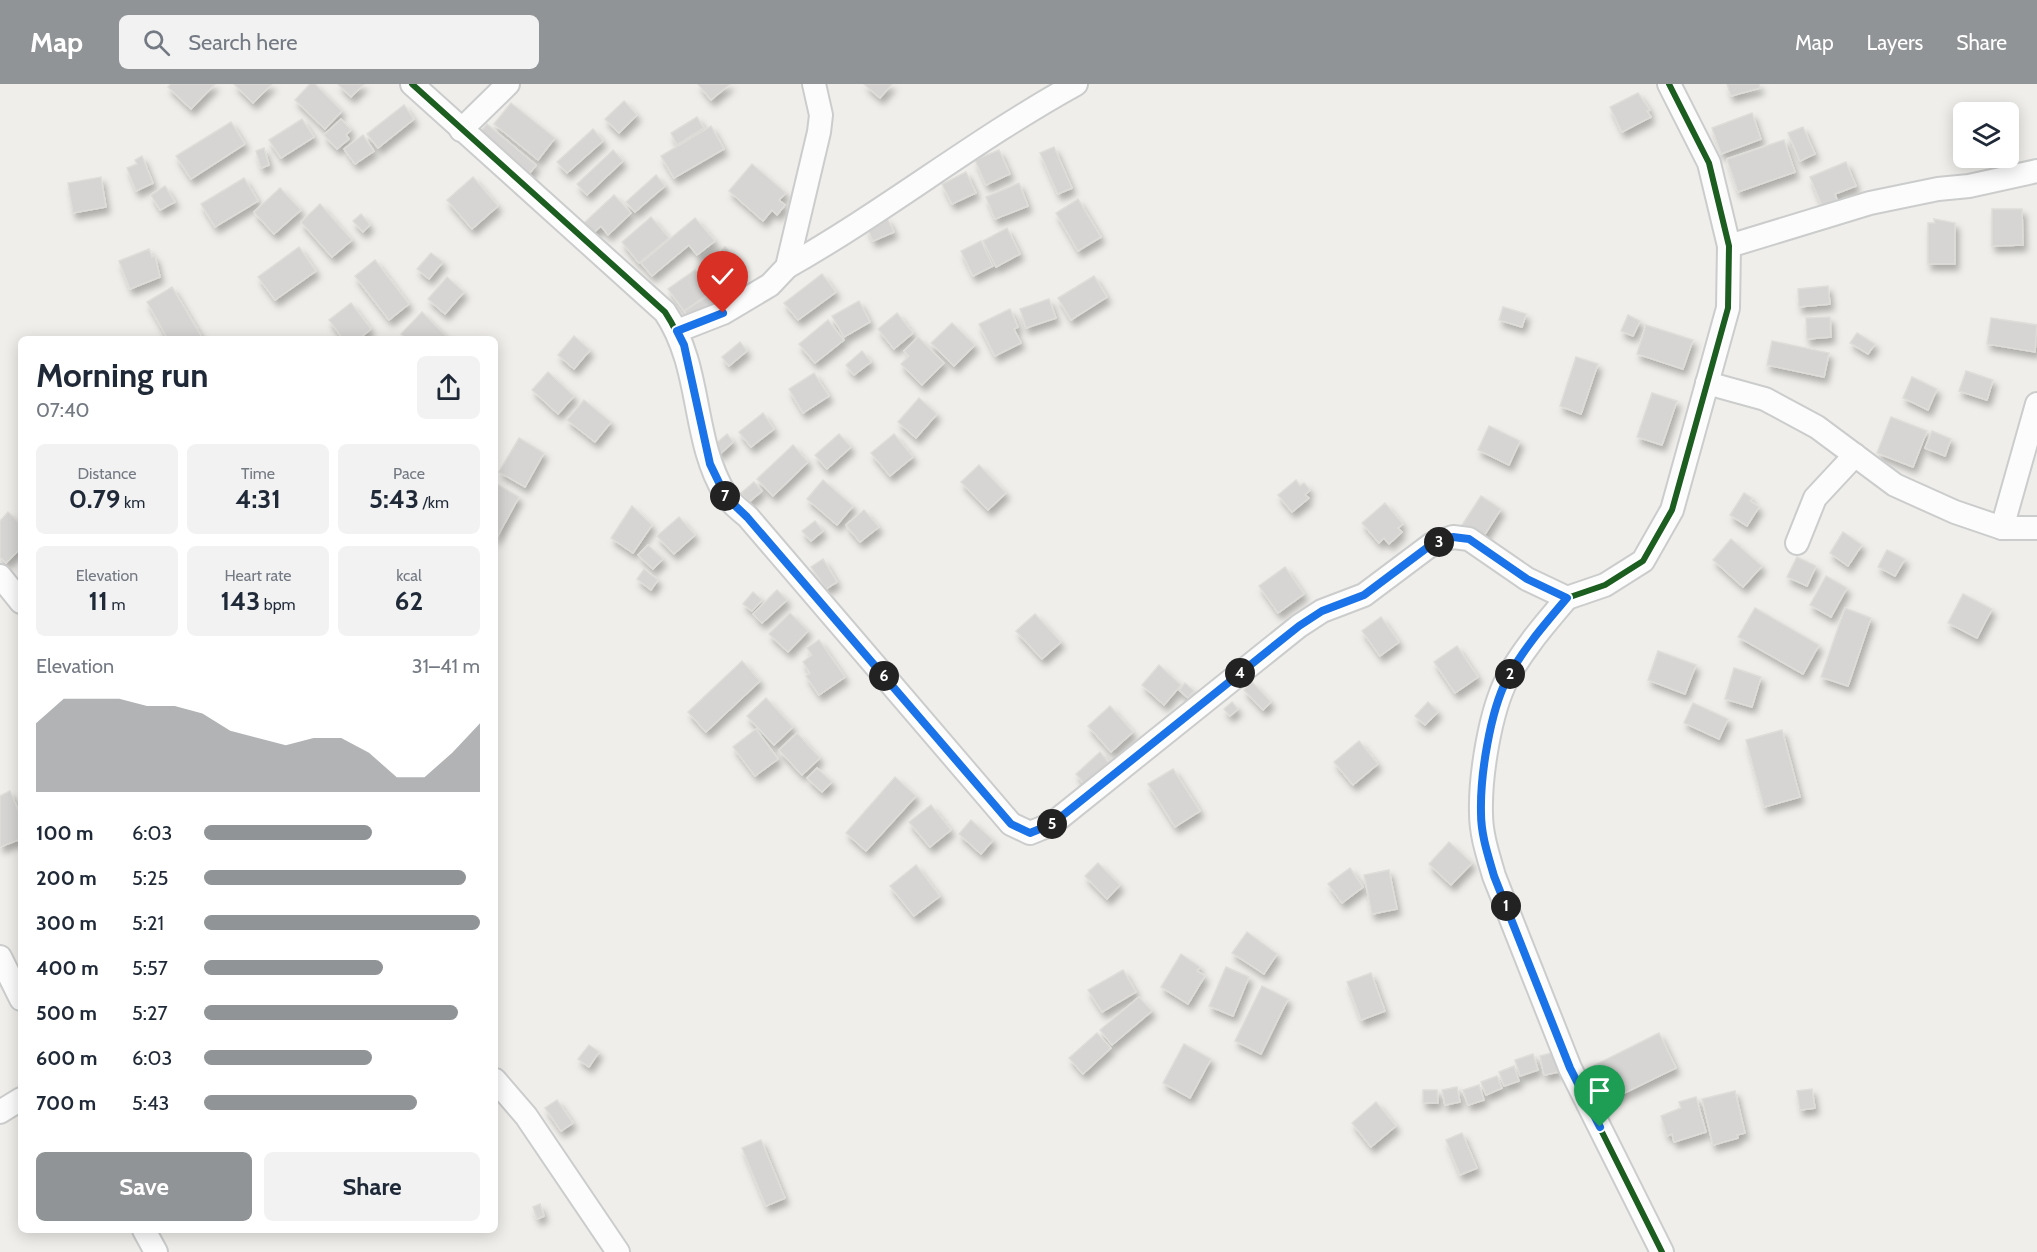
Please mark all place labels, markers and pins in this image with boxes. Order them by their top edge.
pin [697,251,748,313]
pin: 7 [710,481,740,511]
pin: 3 [1424,527,1454,557]
pin: 4 [1225,658,1255,688]
pin: 2 [1495,659,1525,689]
pin: 6 [869,661,899,691]
pin: 5 [1037,809,1067,839]
pin: 1 [1491,891,1521,921]
pin [1574,1065,1625,1127]

